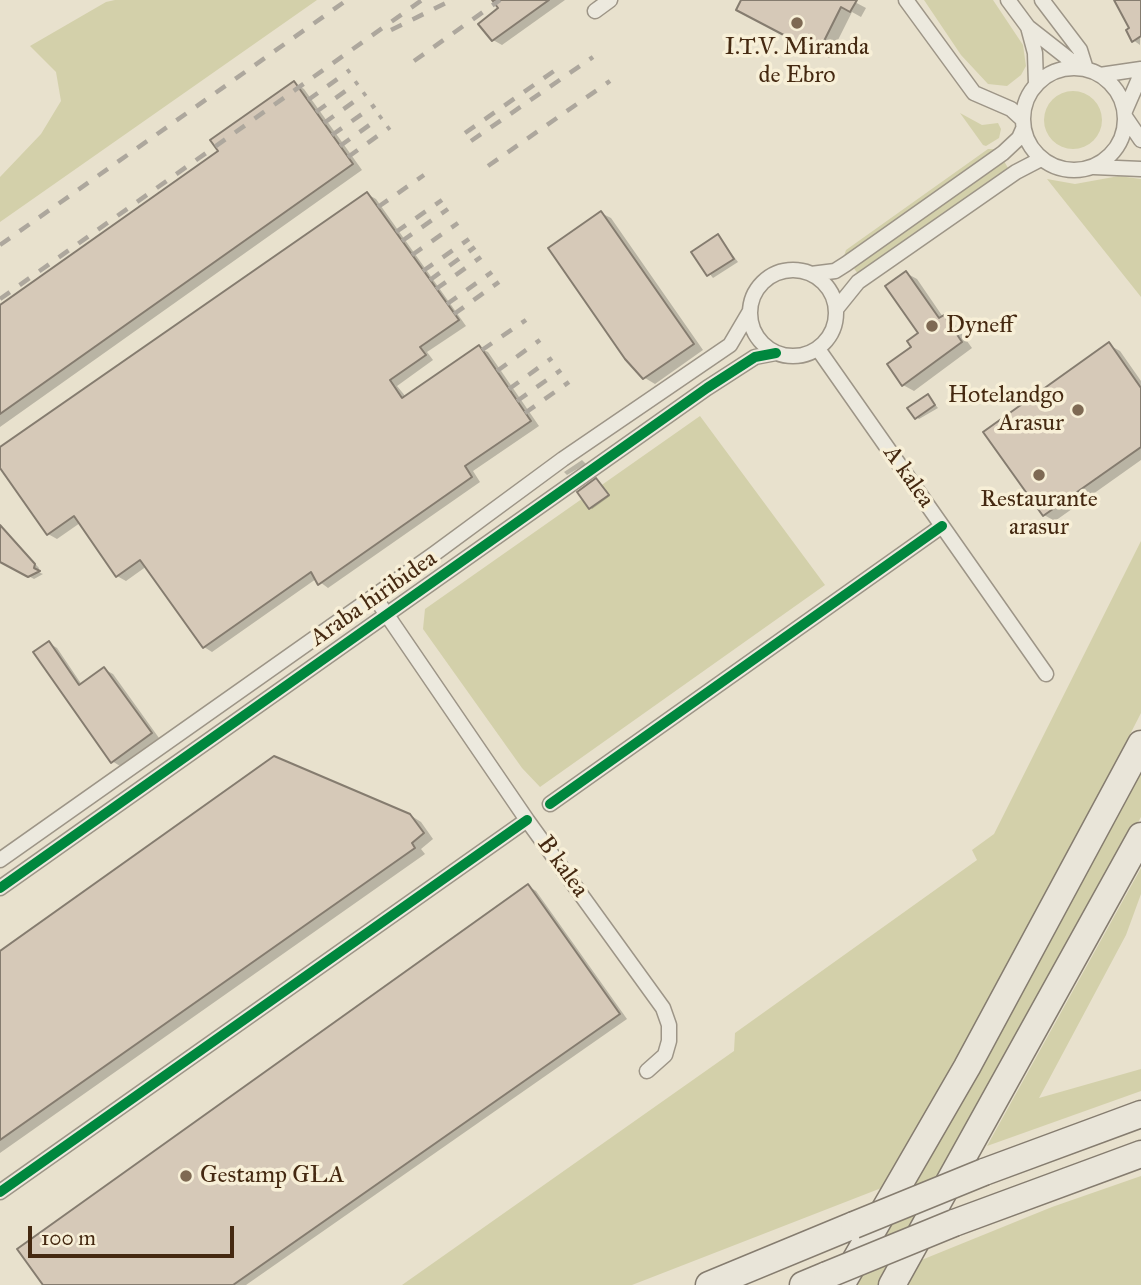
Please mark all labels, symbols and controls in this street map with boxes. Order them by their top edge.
marker: I.T.V. Miranda de Ebro [789,15,805,31]
place label: I.T.V. Miranda de Ebro [725,34,869,90]
place label: Dyneff [946,312,1014,340]
marker: Dyneff [924,318,940,334]
place label: Hotelandgo Arasur [948,382,1064,438]
marker: Hotelandgo Arasur [1070,402,1086,418]
street label: A kalea [876,440,940,514]
marker: Restaurante arasur [1031,467,1047,483]
place label: Restaurante arasur [980,486,1098,542]
street label: Araba hiribidea [305,545,443,653]
street label: B kalea [530,831,594,903]
place label: Gestamp GLA [200,1162,344,1190]
marker: Gestamp GLA [178,1168,194,1184]
scale bar [32,1212,238,1256]
text: 100 m [41,1225,96,1251]

